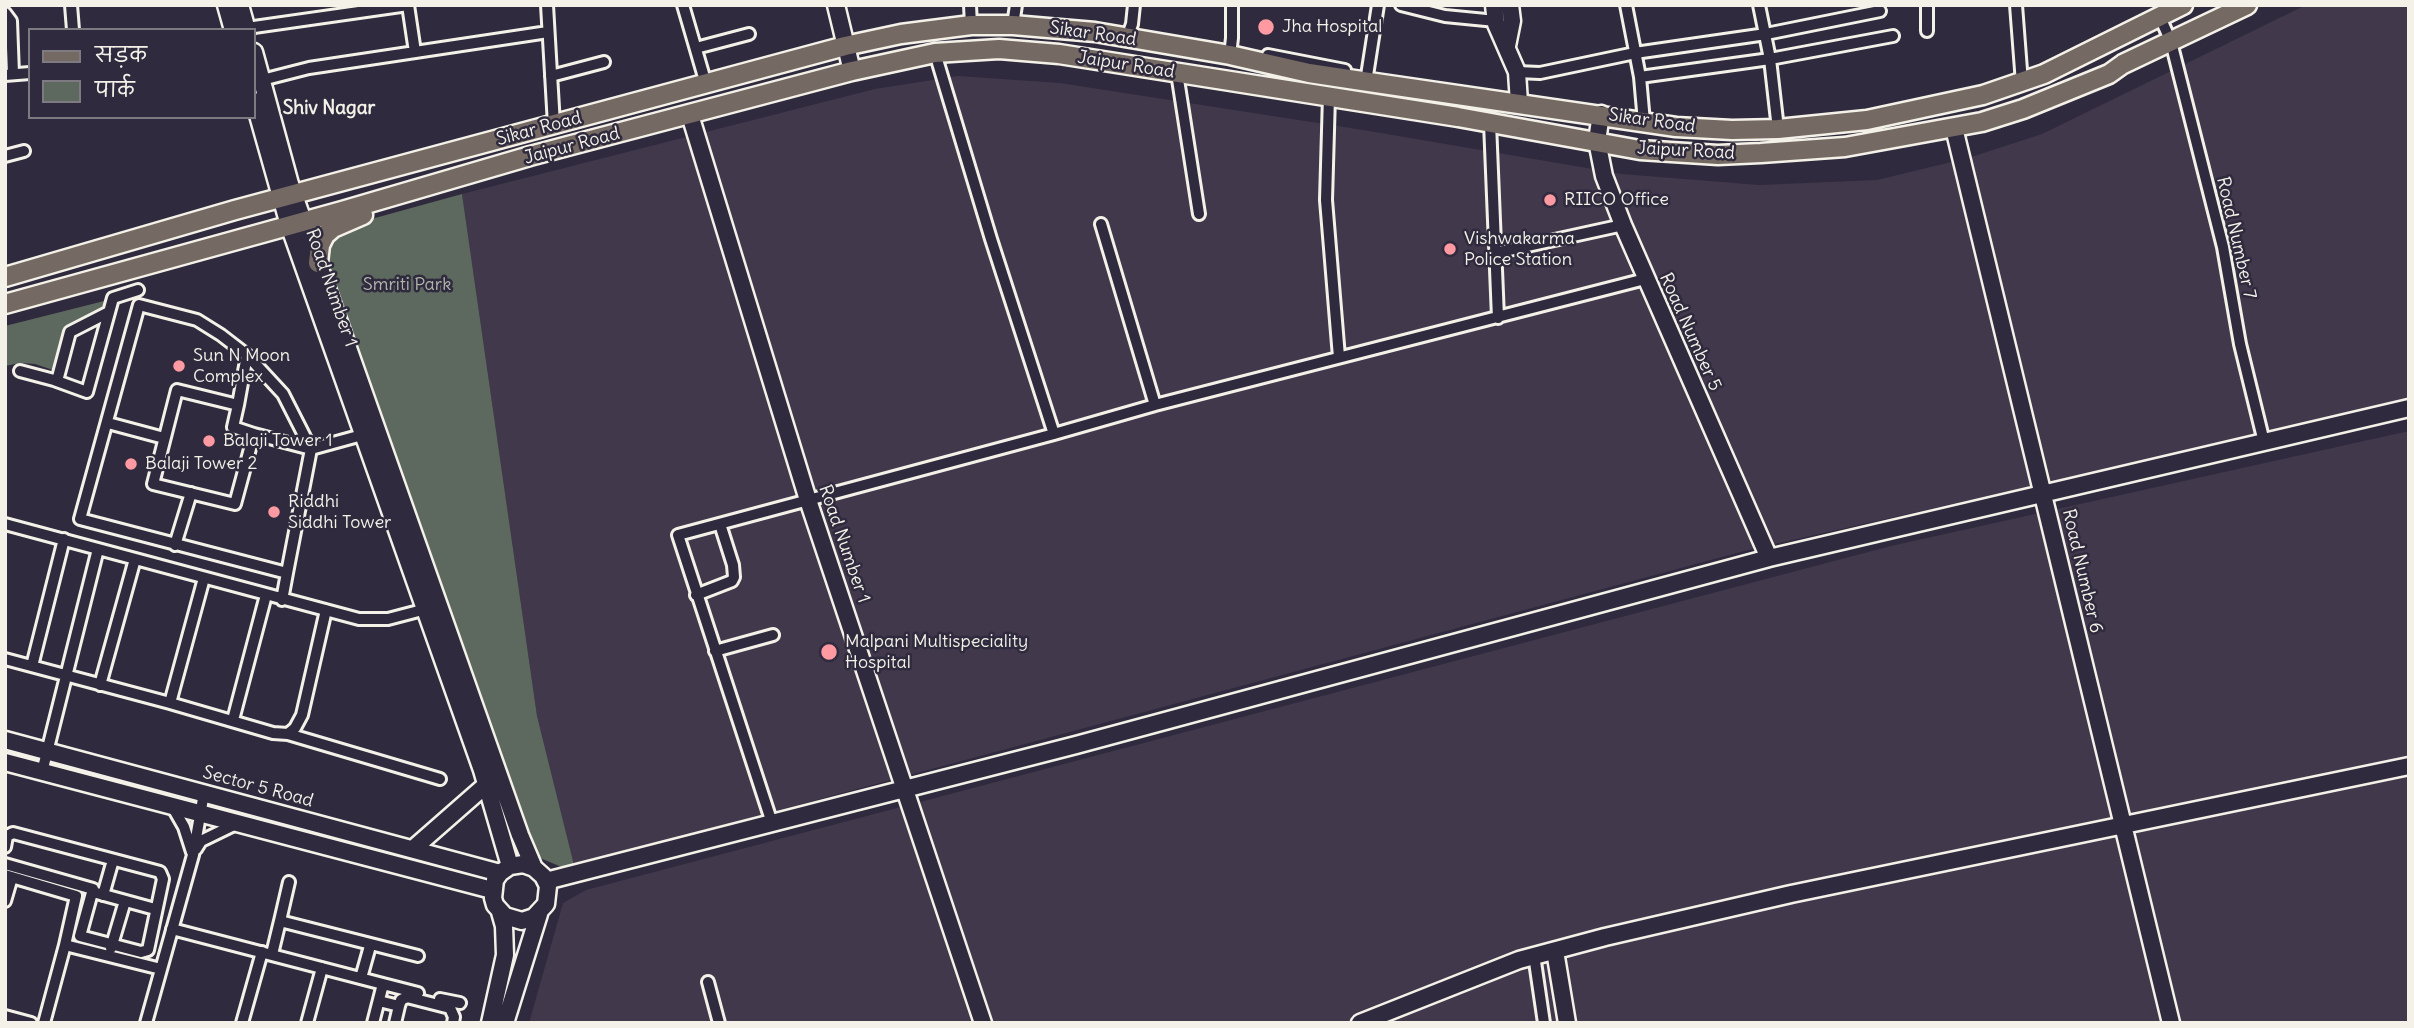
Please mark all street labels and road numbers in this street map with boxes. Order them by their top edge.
street label: Sikar Road [1048,17,1138,51]
street label: Jaipur Road [1076,47,1176,83]
street label: Sikar Road [1607,104,1697,138]
street label: Sikar Road [494,107,584,151]
street label: Jaipur Road [522,123,622,169]
street label: Jaipur Road [1636,138,1736,164]
street label: Road Number 7 [2211,175,2261,301]
street label: Road Number 1 [301,226,361,350]
street label: Road Number 5 [1654,270,1726,394]
street label: Road Number 1 [814,482,874,606]
street label: Road Number 6 [2057,507,2107,635]
street label: Sector 5 Road [200,762,316,812]

